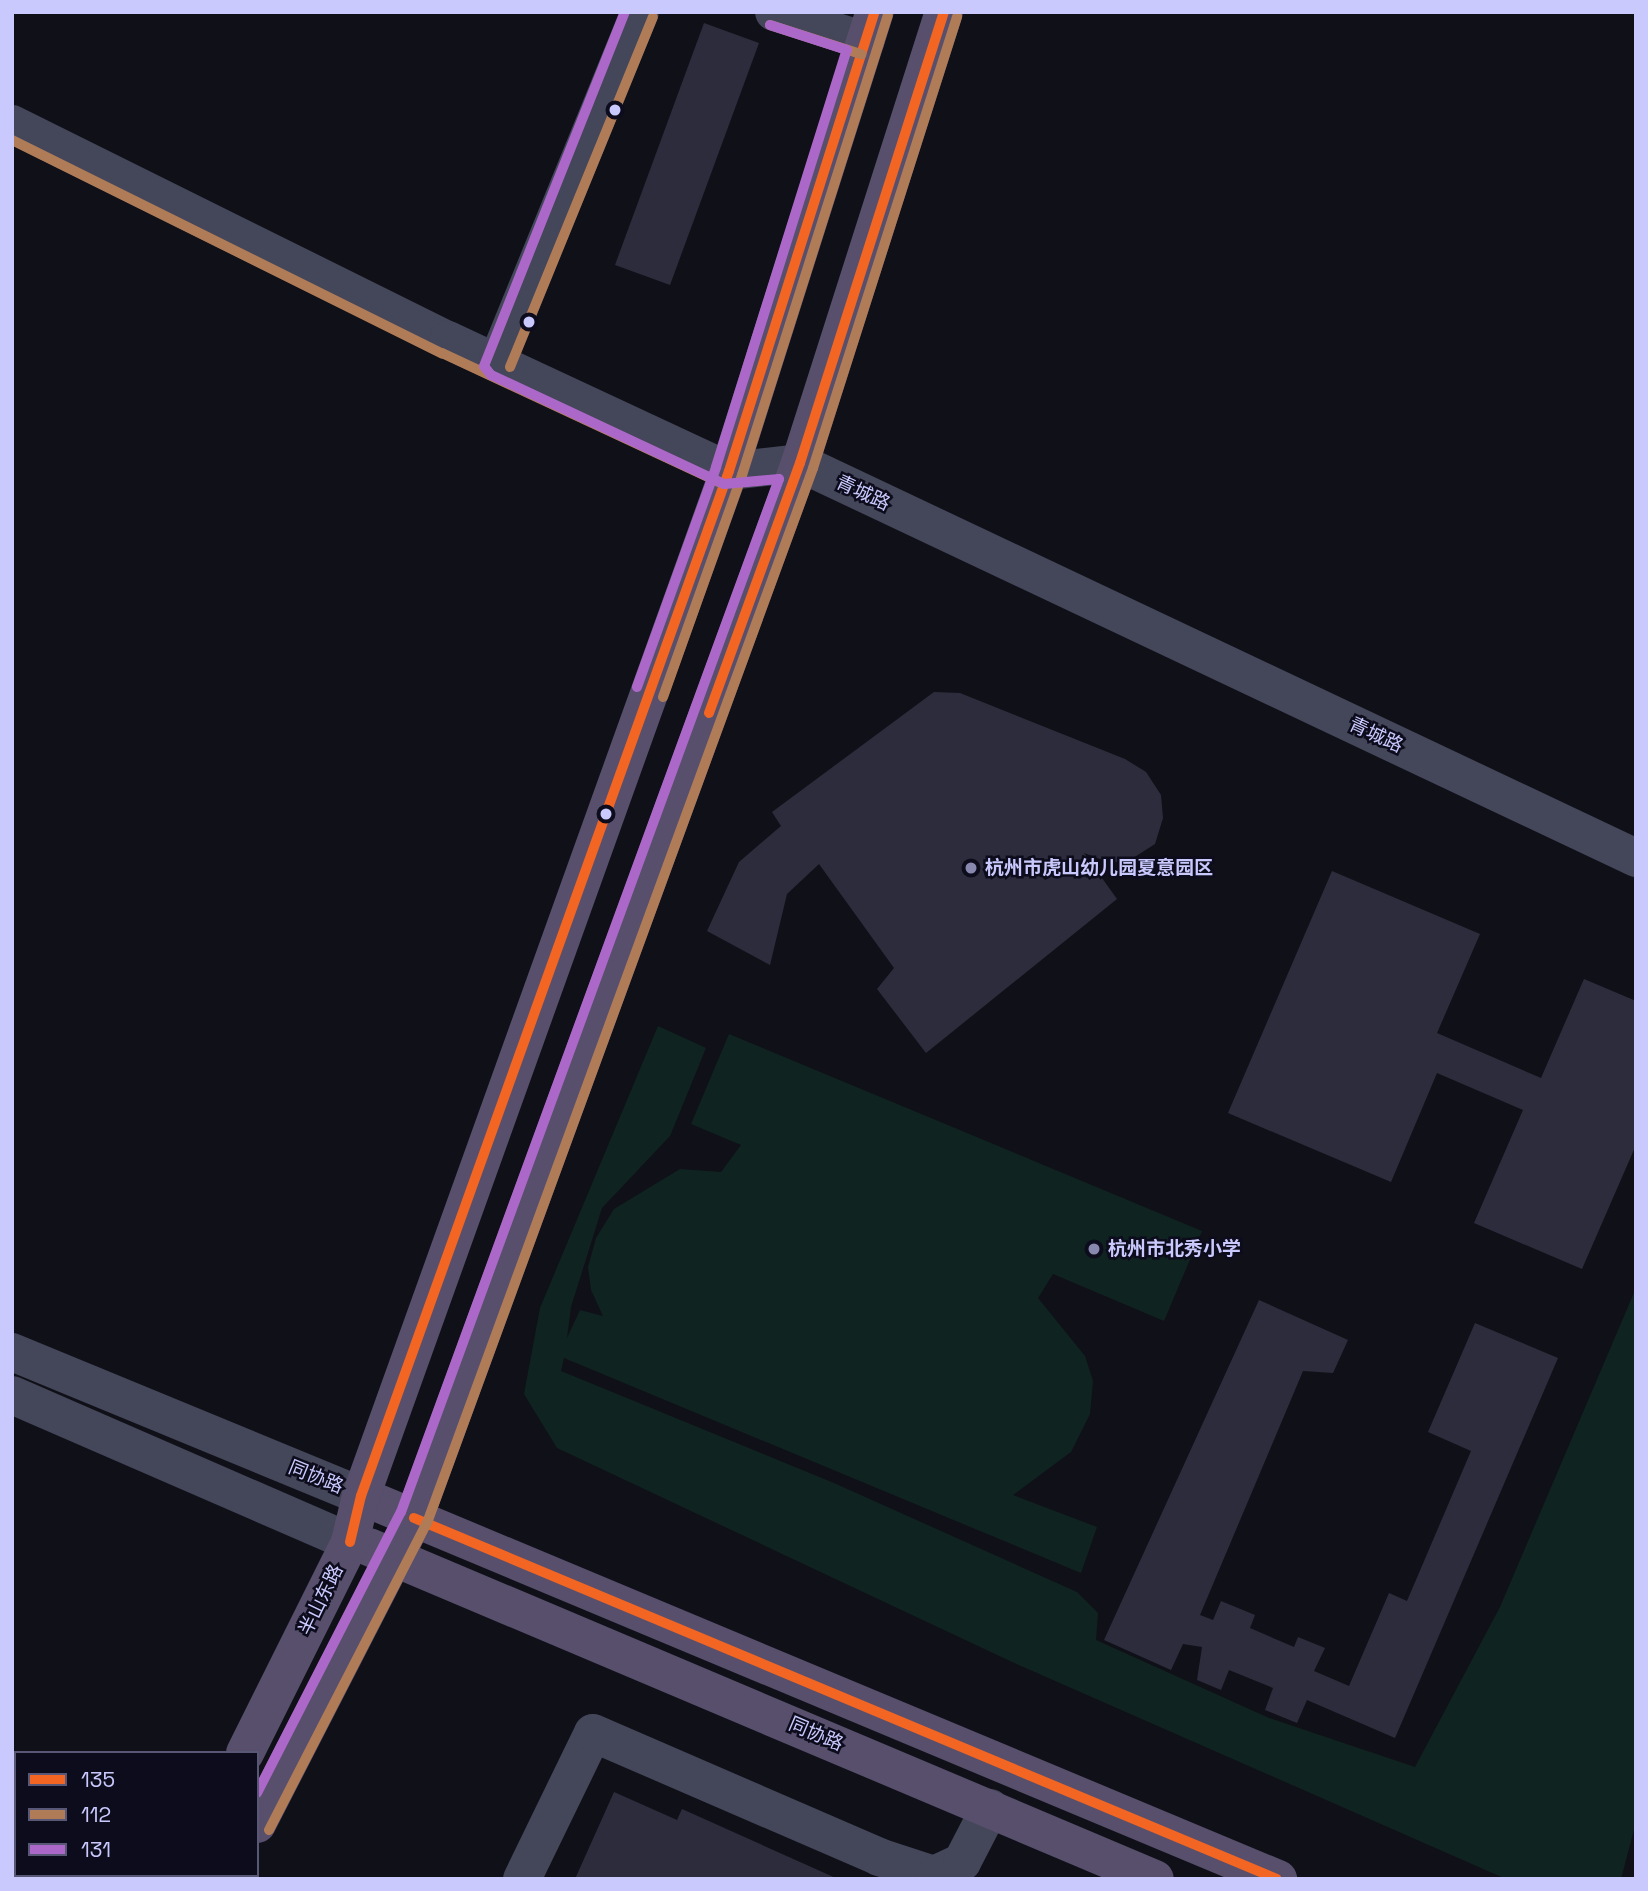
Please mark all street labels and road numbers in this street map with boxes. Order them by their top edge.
street label: 青城路 [832,471,894,515]
street label: 青城路 [1345,713,1407,757]
street label: 同协路 [285,1456,347,1498]
street label: 半山东路 [294,1561,348,1639]
street label: 同协路 [785,1712,847,1756]

